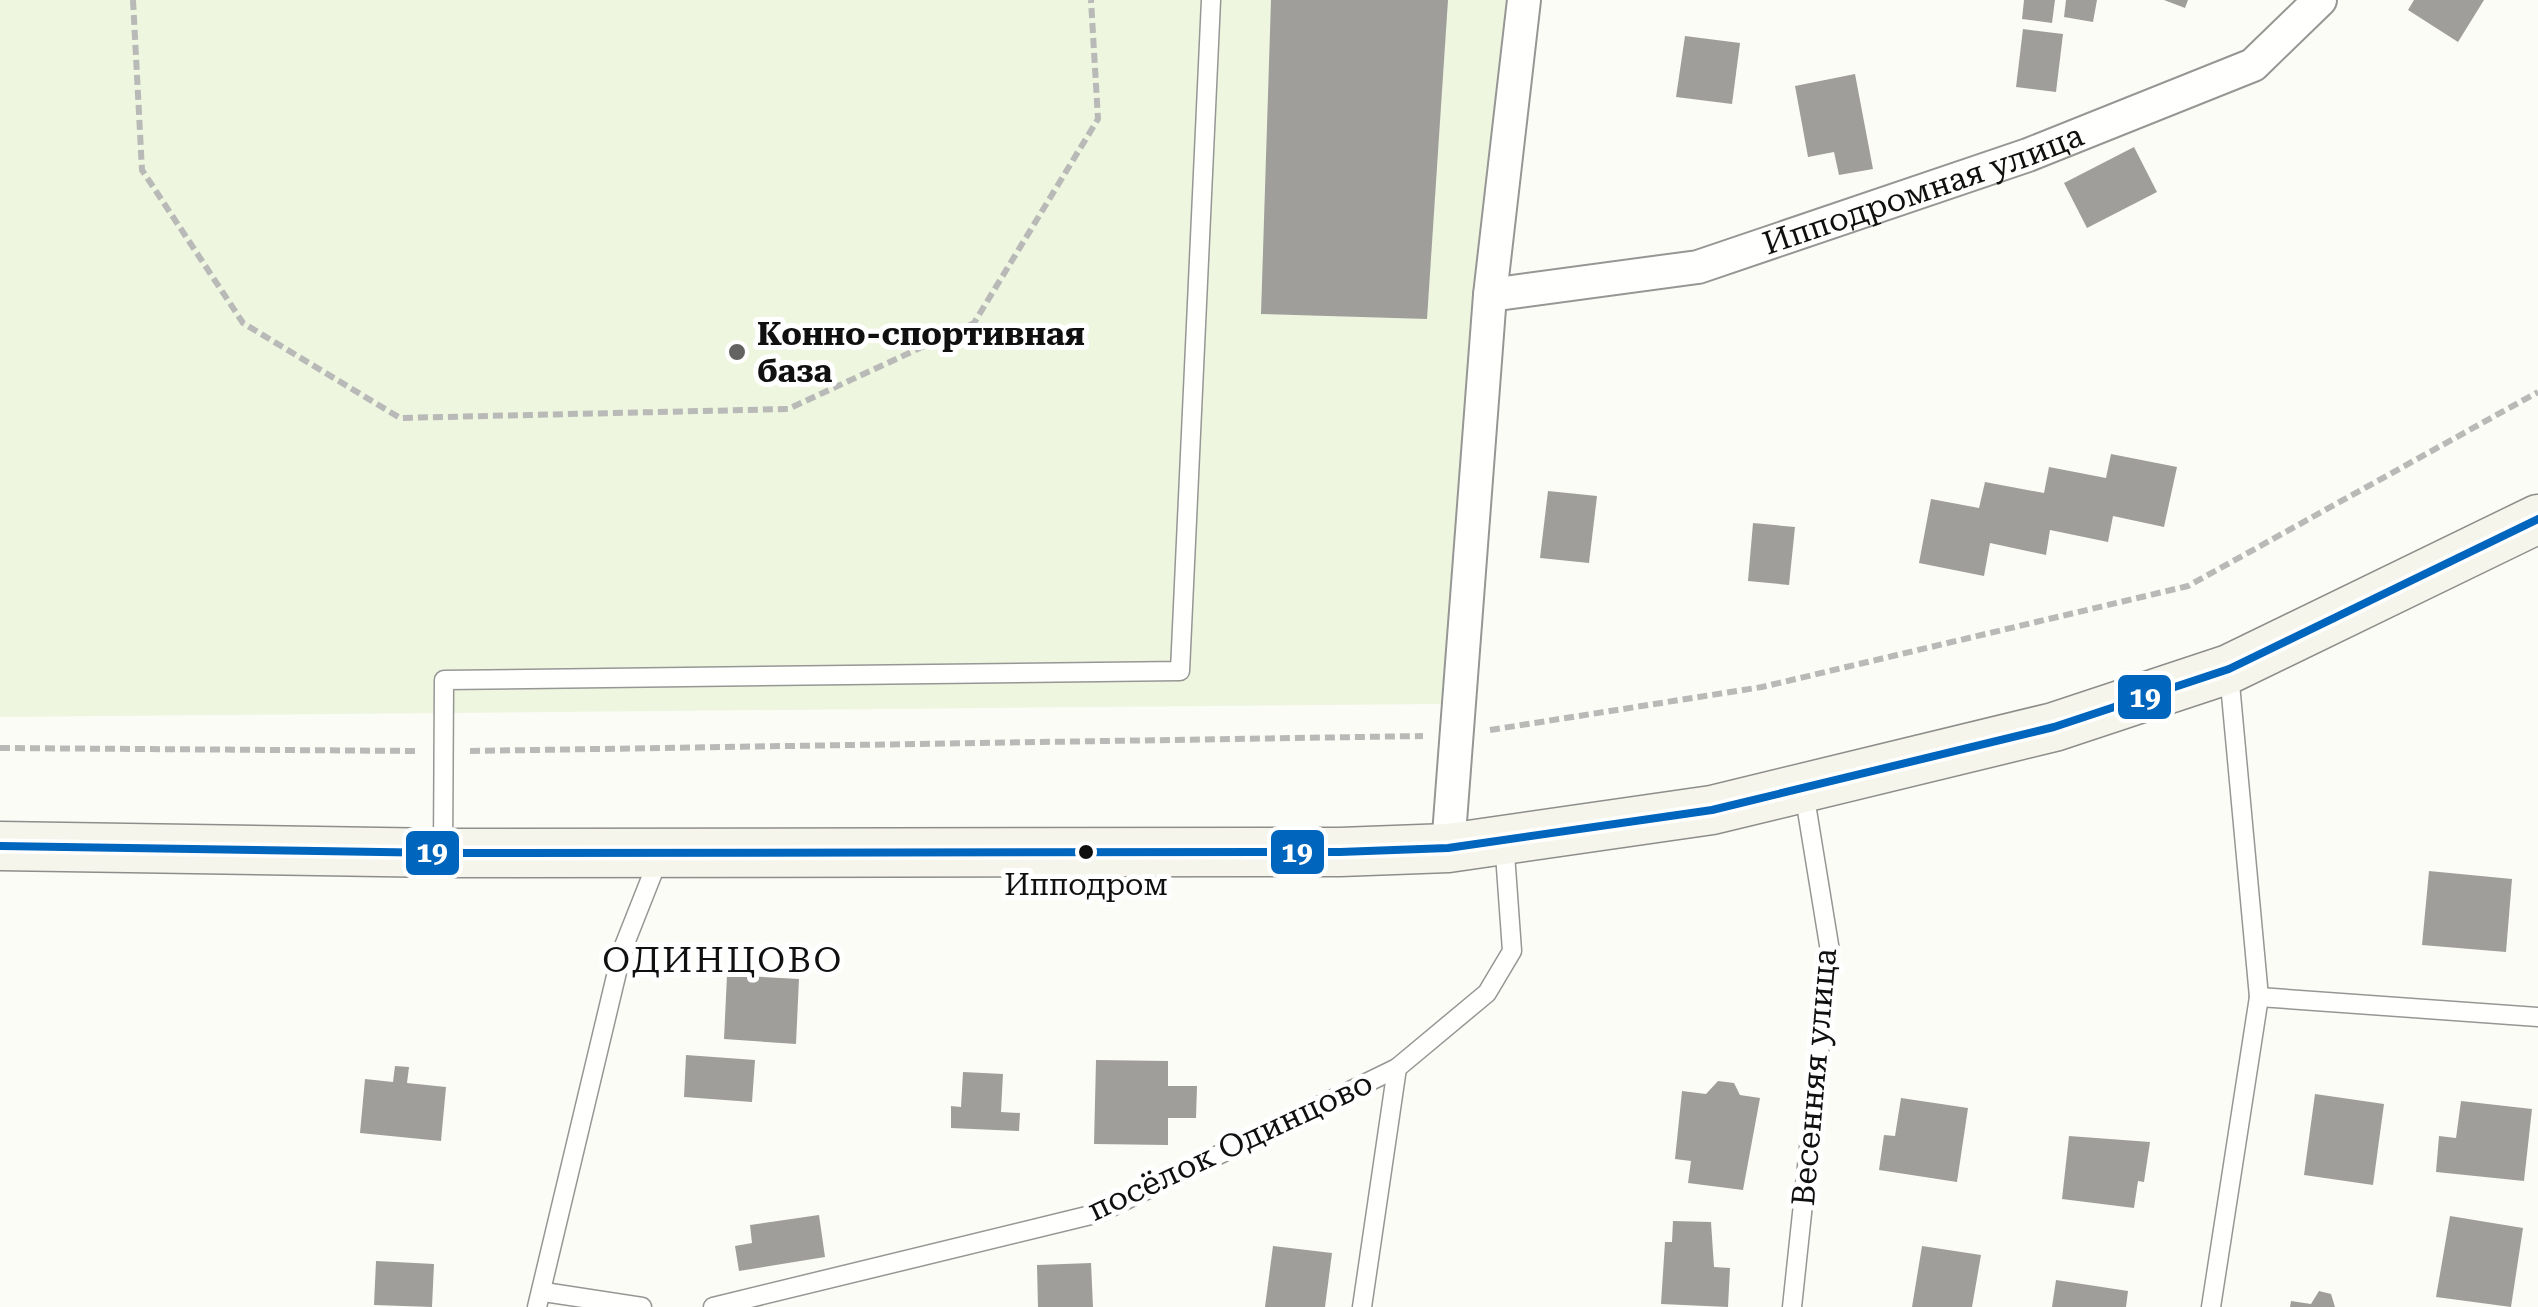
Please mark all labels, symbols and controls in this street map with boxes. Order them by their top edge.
street label: Ипподромная улица [1758,116,2089,263]
place label: Конно-спортивная база [757,315,1085,390]
marker: Конно-спортивная база [726,341,748,363]
line badge: 19 [2116,673,2173,721]
text: 19 [2129,681,2161,714]
line badge: 19 [1269,828,1326,876]
line badge: 19 [404,829,461,877]
text: 19 [416,836,448,869]
text: 19 [1281,836,1313,869]
marker: Ипподром [1076,842,1096,862]
place label: Ипподром [1004,867,1168,902]
district label: ОДИНЦОВО [602,940,844,981]
street label: Весенняя улица [1784,947,1844,1207]
street label: посёлок Одинцово [1082,1063,1378,1229]

